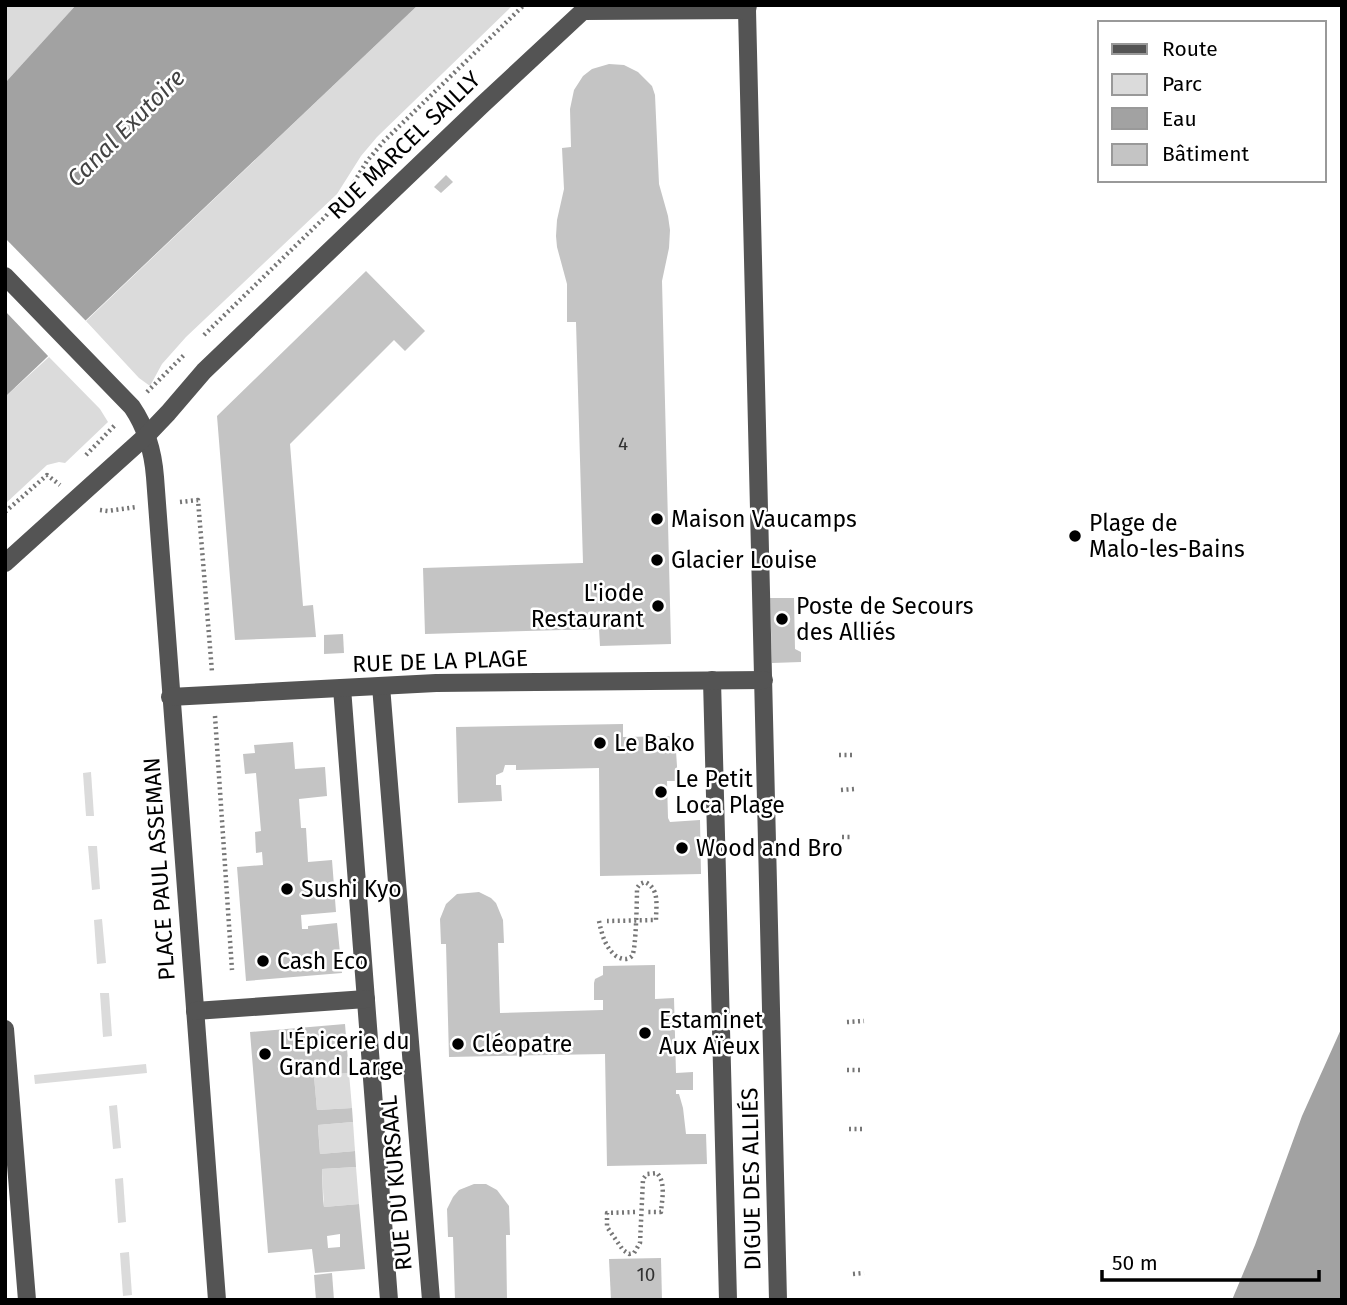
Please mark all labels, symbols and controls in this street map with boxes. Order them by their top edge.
legend [1098,21,1326,182]
text: Route [1162,36,1218,62]
water label: Canal Exutoire [61,63,191,193]
street label: RUE MARCEL SAILLY [322,65,486,225]
text: Parc [1162,71,1202,97]
text: Eau [1162,106,1197,132]
text: Bâtiment [1162,141,1249,167]
house number: 4 [618,432,628,455]
place label: Maison Vaucamps [671,505,857,533]
place label: Plage de Malo-les-Bains [1089,509,1245,563]
marker: Maison Vaucamps [649,511,665,527]
marker: Plage de Malo-les-Bains [1067,528,1083,544]
place label: Glacier Louise [671,546,817,574]
marker: Glacier Louise [649,552,665,568]
place label: L'iode Restaurant [531,579,645,633]
place label: Poste de Secours des Alliés [796,592,974,646]
marker: L'iode Restaurant [650,598,666,614]
marker: Poste de Secours des Alliés [774,611,790,627]
street label: RUE DE LA PLAGE [352,644,528,678]
place label: Le Bako [614,729,695,757]
marker: Le Bako [592,735,608,751]
street label: PLACE PAUL ASSEMAN [137,756,181,982]
place label: Le Petit Loca Plage [675,765,785,819]
marker: Le Petit Loca Plage [653,784,669,800]
place label: Wood and Bro [696,834,843,862]
marker: Wood and Bro [674,840,690,856]
place label: Sushi Kyo [301,875,402,903]
marker: Sushi Kyo [279,881,295,897]
place label: Cash Eco [277,947,368,975]
marker: Cash Eco [255,953,271,969]
place label: Estaminet Aux Aïeux [659,1006,764,1060]
marker: Estaminet Aux Aïeux [637,1025,653,1041]
place label: L'Épicerie du Grand Large [279,1026,410,1081]
place label: Cléopatre [472,1030,572,1058]
marker: Cléopatre [450,1036,466,1052]
marker: L'Épicerie du Grand Large [257,1046,273,1062]
street label: DIGUE DES ALLIÉS [734,1087,767,1271]
street label: RUE DU KURSAAL [374,1094,418,1272]
scale bar [1102,1238,1319,1282]
text: 50 m [1112,1250,1158,1276]
house number: 10 [637,1263,655,1286]

